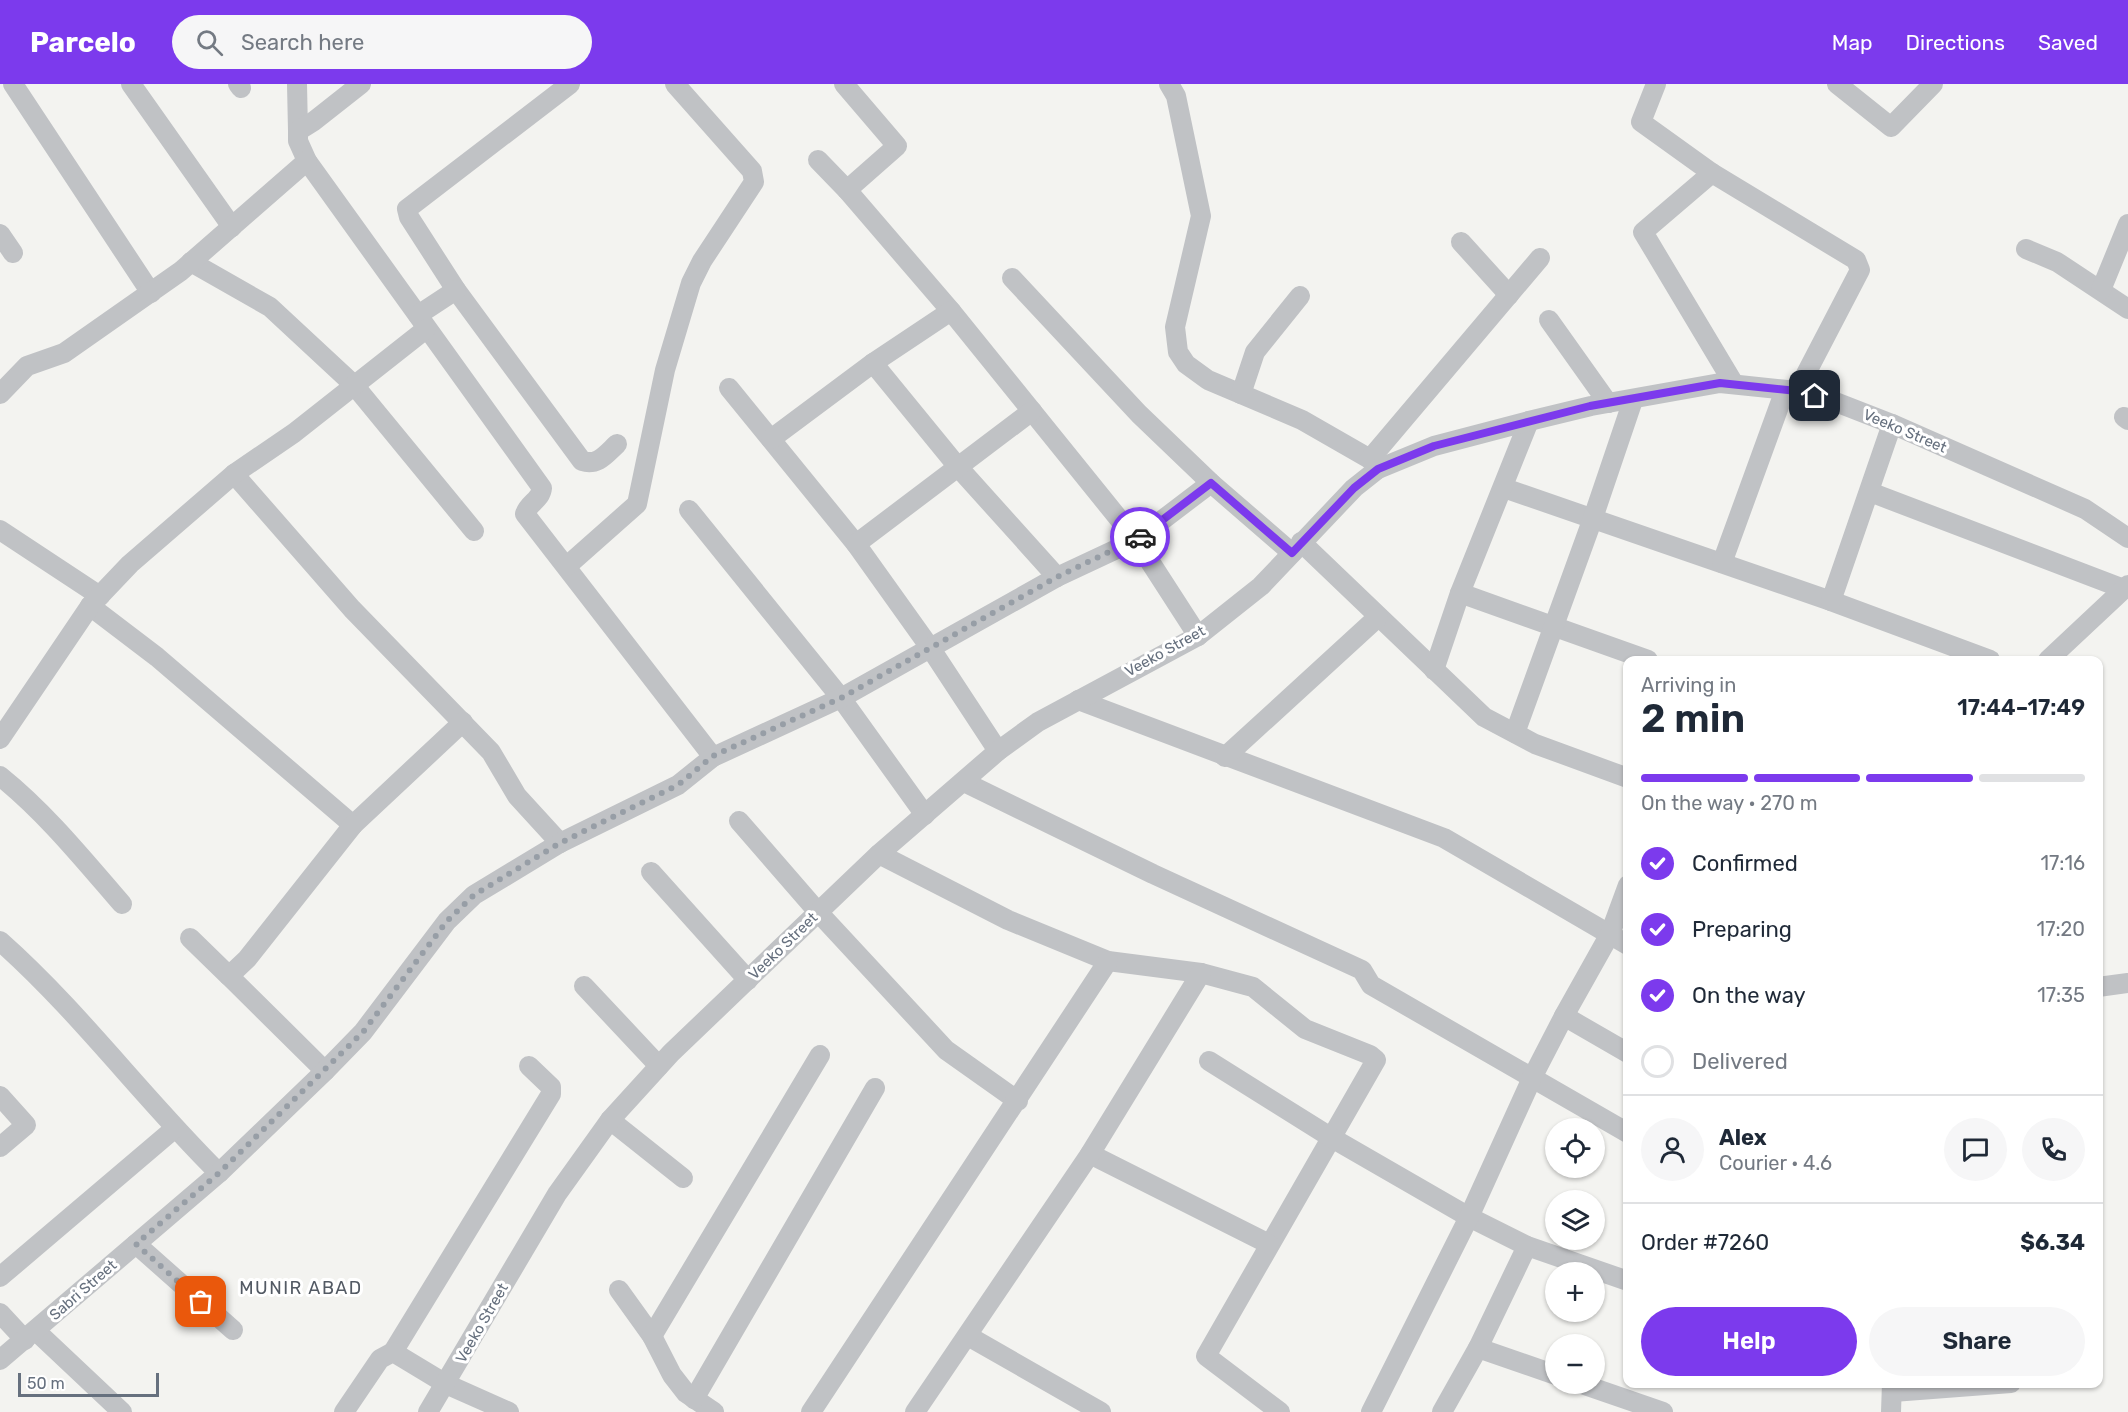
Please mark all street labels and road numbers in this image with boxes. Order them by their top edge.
street label: Veeko Street [1861,405,1950,457]
street label: Veeko Street [1122,622,1208,680]
street label: Veeko Street [745,909,821,983]
street label: Sabri Street [46,1256,120,1324]
street label: Veeko Street [452,1280,512,1366]

